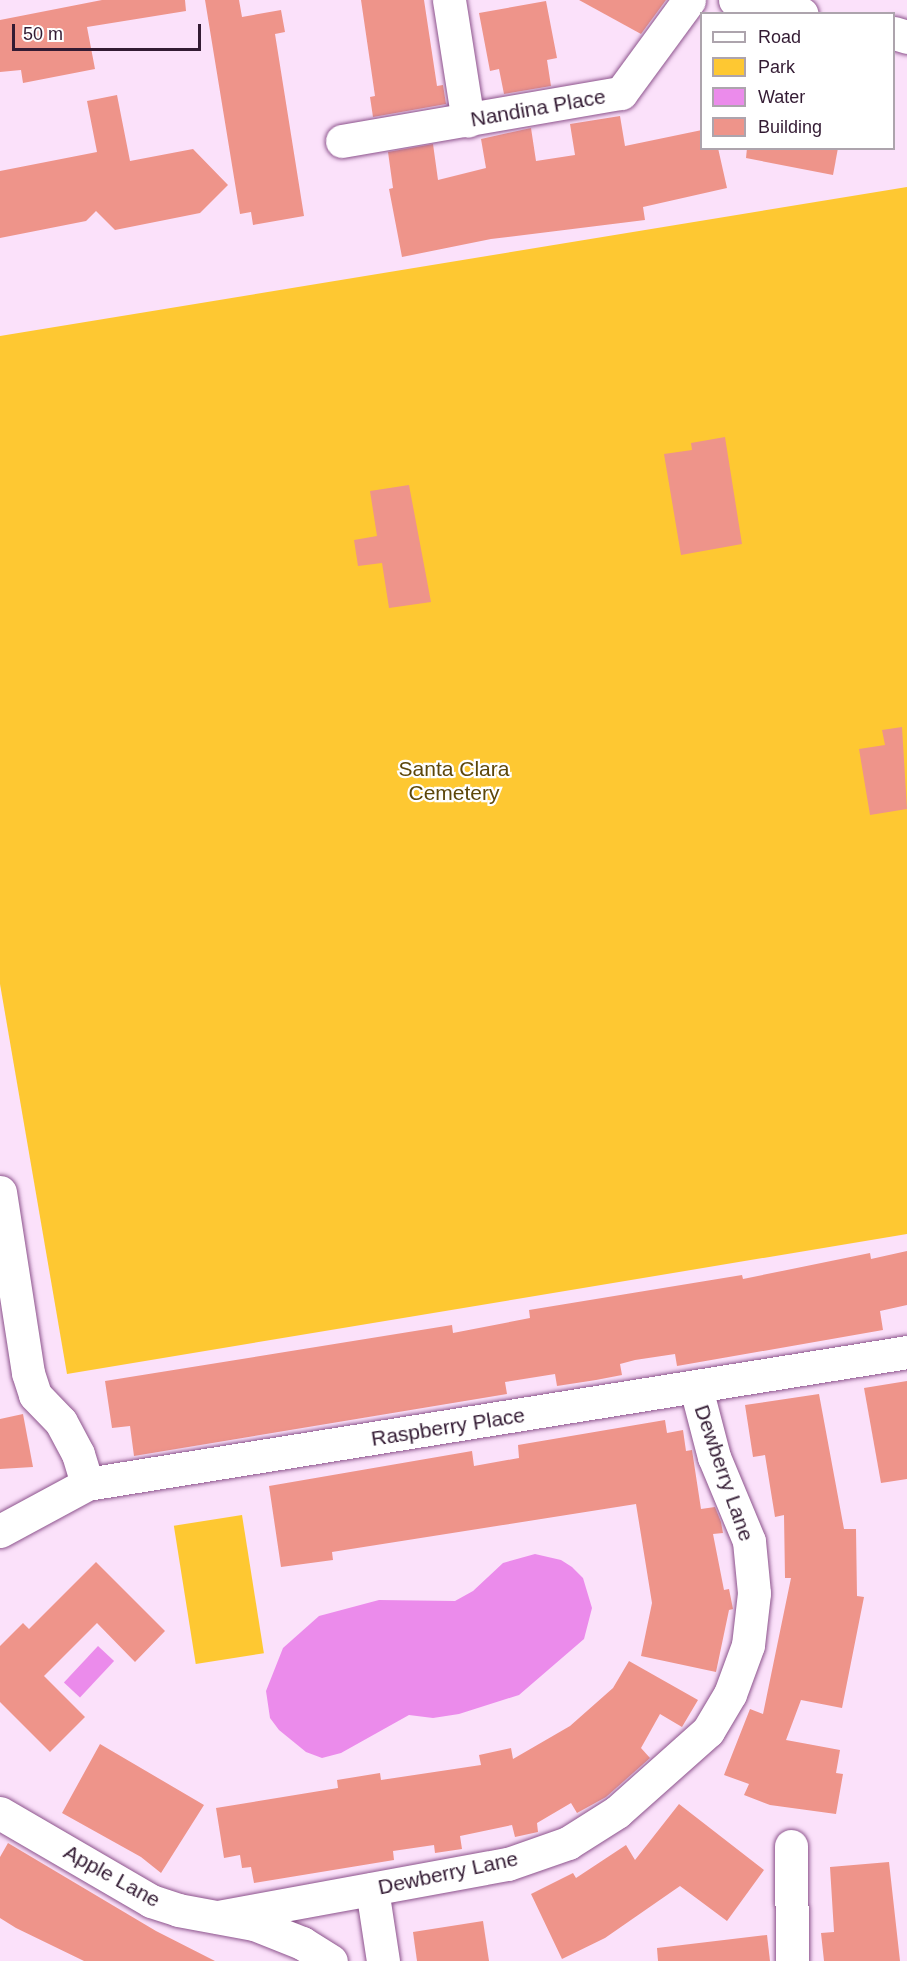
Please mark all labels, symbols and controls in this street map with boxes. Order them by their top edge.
scale bar [15,12,204,50]
legend [700,12,895,150]
text: 50 m [23,24,63,44]
text: Road [758,27,801,47]
text: Park [758,57,795,77]
street label: Nandina Place [469,84,607,132]
text: Water [758,87,805,107]
text: Building [758,117,822,137]
park label: Santa Clara Cemetery [399,756,509,806]
street label: Raspberry Place [369,1402,527,1452]
street label: Dewberry Lane [689,1402,759,1544]
street label: Apple Lane [59,1839,165,1913]
street label: Dewberry Lane [376,1846,520,1900]

